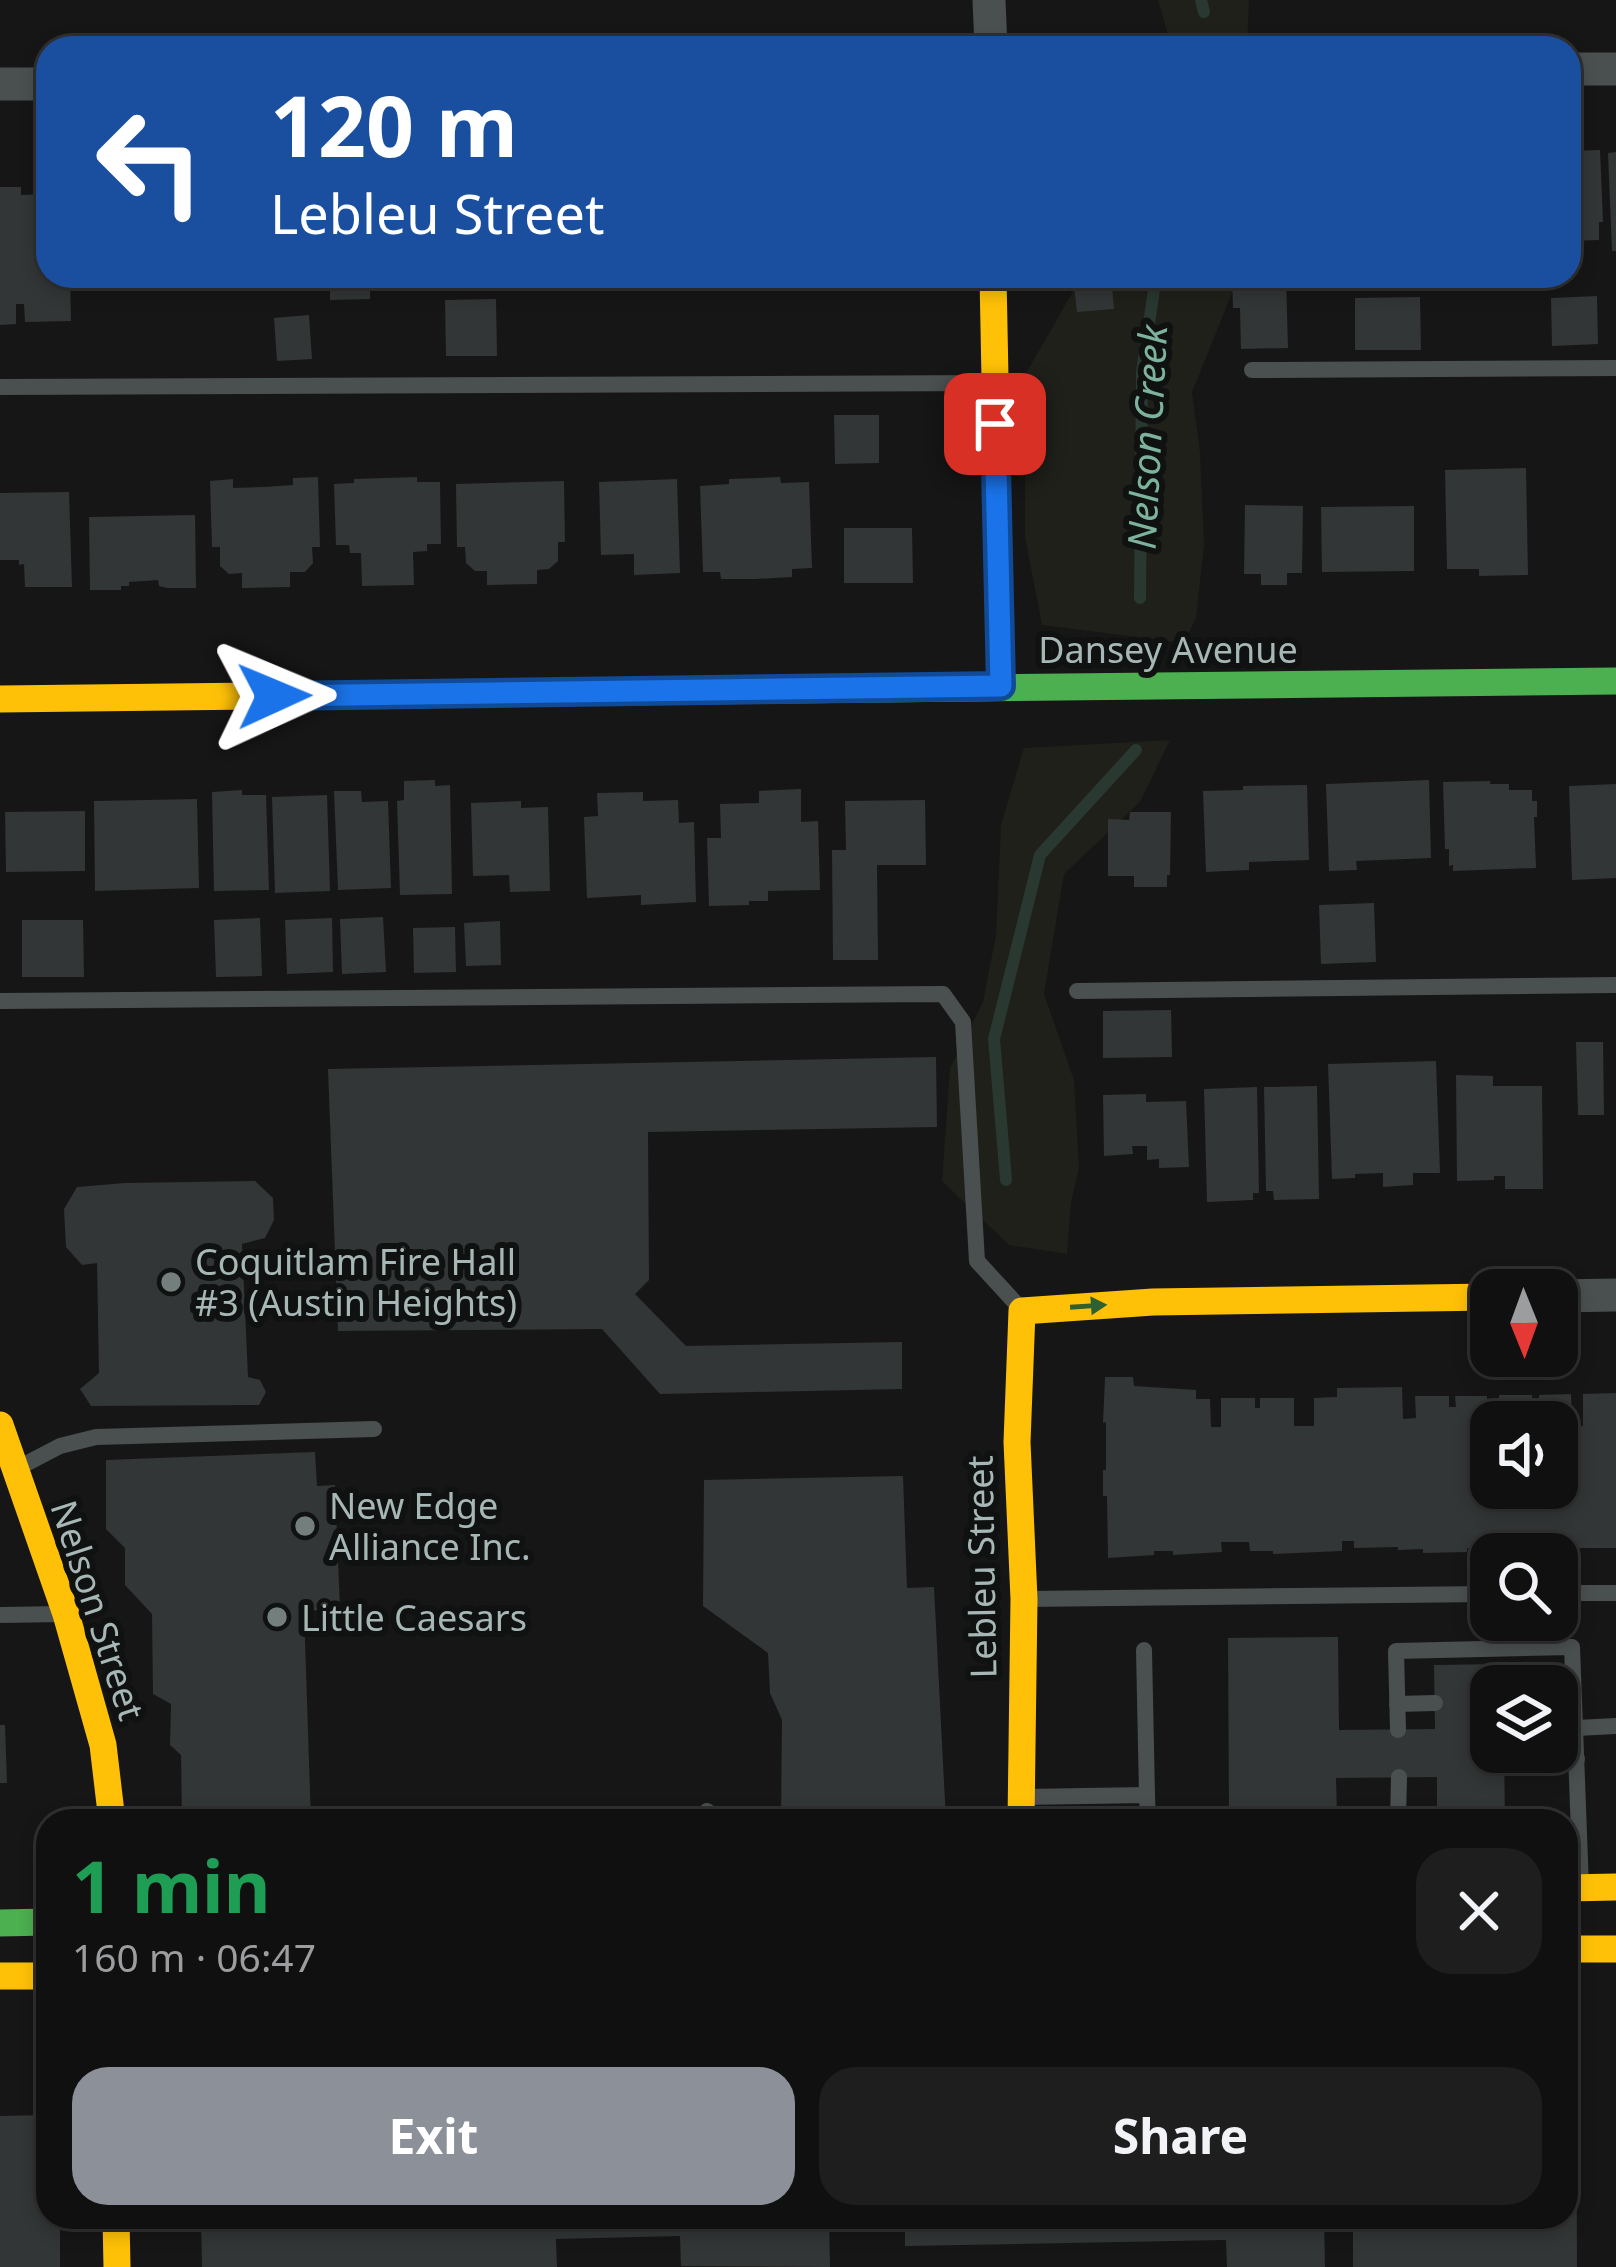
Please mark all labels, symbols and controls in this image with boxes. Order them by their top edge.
text: 120 m [270,67,518,182]
icon: left [72,84,228,240]
text: Lebleu Street [270,176,605,250]
water label: Nelson Creek [1114,322,1178,550]
pin [944,373,1046,475]
icon: arrive [962,391,1028,457]
street label: Dansey Avenue [1038,625,1298,674]
position arrow [211,633,337,759]
place label: Coquitlam Fire Hall #3 (Austin Heights) [195,1237,517,1327]
marker: Coquitlam Fire Hall #3 (Austin Heights) [158,1269,184,1295]
north arrow [1470,1269,1578,1377]
map controls [1470,1269,1578,1773]
one-way arrow [1069,1297,1107,1316]
button: sound [1470,1401,1578,1509]
street label: Lebleu Street [955,1455,1007,1679]
place label: New Edge Alliance Inc. [329,1481,531,1571]
street label: Nelson Street [39,1494,157,1726]
marker: New Edge Alliance Inc. [292,1513,318,1539]
button: search [1470,1533,1578,1641]
place label: Little Caesars [301,1593,527,1642]
marker: Little Caesars [264,1604,290,1630]
button: layers [1470,1665,1578,1773]
text: 1 min [72,1836,270,1934]
button: close [1416,1848,1542,1974]
text: 160 m · 06:47 [72,1930,316,1983]
button: Exit [72,2067,795,2205]
button: Share [819,2067,1542,2205]

